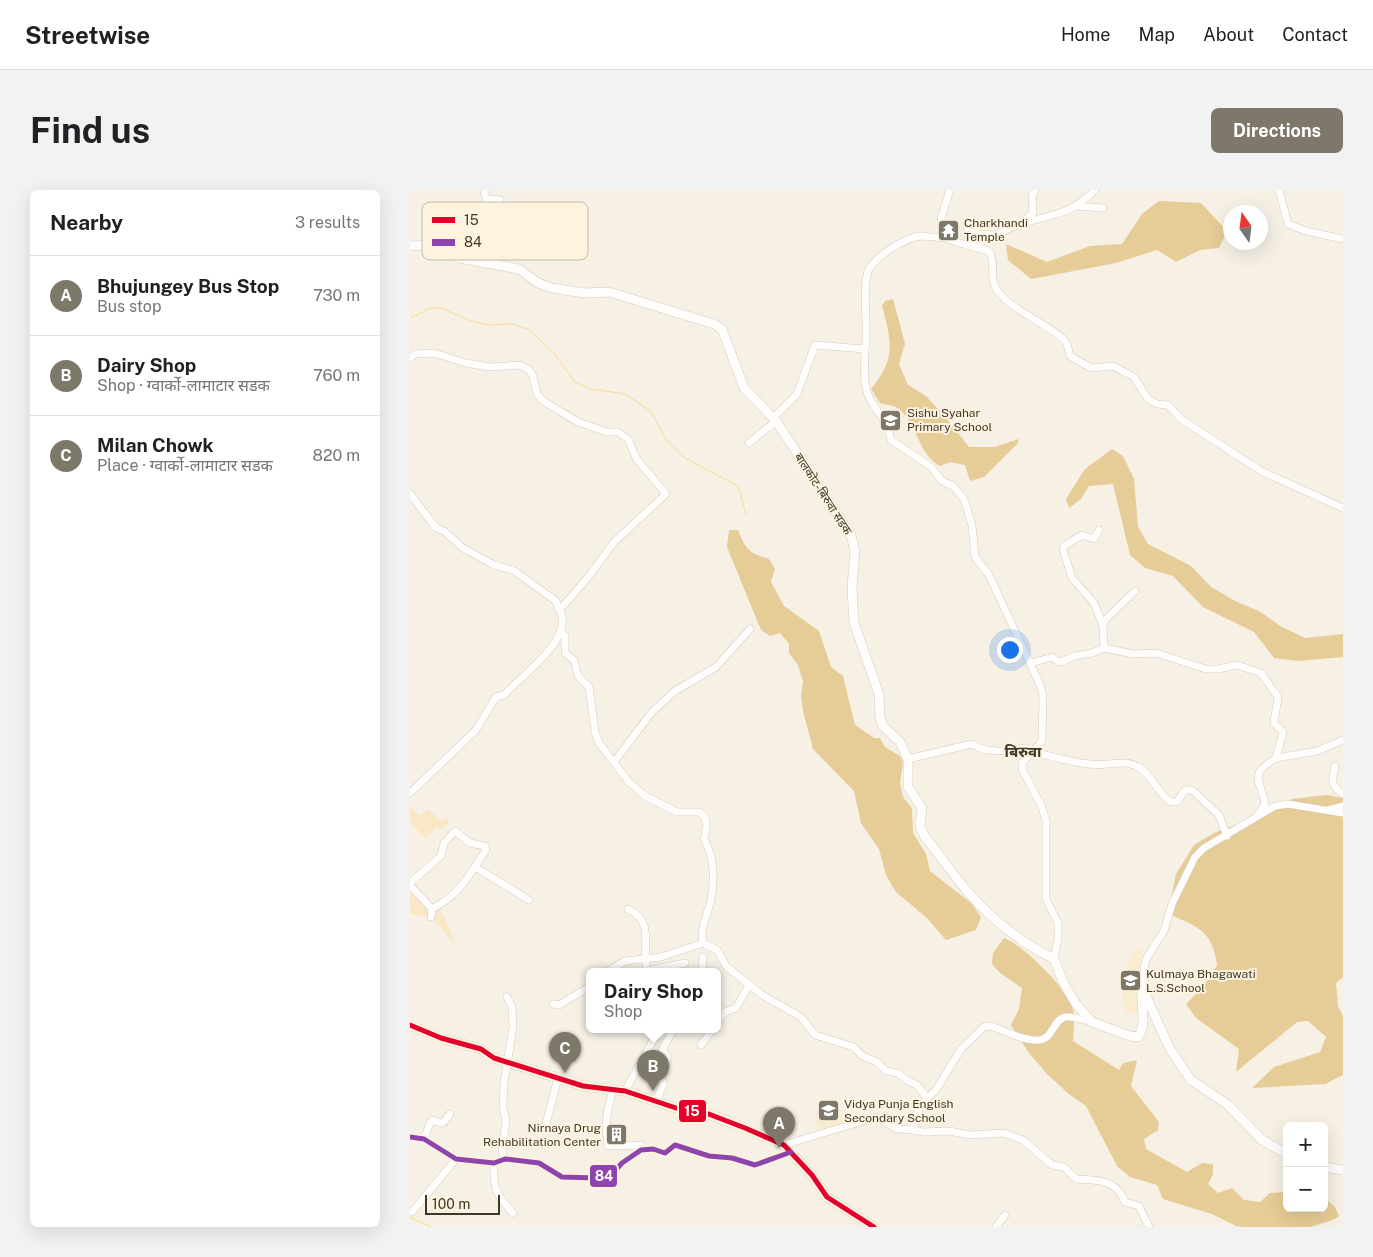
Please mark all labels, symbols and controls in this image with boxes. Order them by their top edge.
text: Streetwise [25,21,150,49]
text: Home [1061,24,1111,45]
text: Map [1139,24,1175,45]
text: About [1203,24,1254,45]
text: Contact [1282,24,1348,45]
button: Directions [1211,108,1343,153]
text: Find us [30,110,150,151]
legend [422,202,588,260]
north arrow [1223,205,1268,250]
text: Nearby [50,210,123,235]
text: 15 [464,212,479,228]
text: 3 results [295,213,360,232]
place label: Charkhandi Temple [964,216,1028,244]
temple icon: Charkhandi Temple [936,218,960,242]
text: 84 [464,234,482,250]
text: Bhujungey Bus Stop [97,275,279,297]
text: A [60,286,72,305]
text: 730 m [313,286,360,305]
text: Bus stop [97,297,161,316]
text: Dairy Shop [97,354,196,376]
text: B [61,366,71,385]
text: 760 m [313,366,360,385]
text: Shop · ग्वार्को-लामाटार सडक [97,376,270,395]
place label: Sishu Syahar Primary School [907,406,992,434]
school or university icon: Sishu Syahar Primary School [879,408,903,432]
text: Milan Chowk [97,434,214,456]
text: C [60,446,72,465]
text: 820 m [313,446,360,465]
street label: बालकोट-बिरुवा सडक [791,450,856,538]
text: Place · ग्वार्को-लामाटार सडक [97,456,273,475]
your location [997,637,1023,663]
district label: बिरुवा [1005,743,1042,760]
place label: Kulmaya Bhagawati L.S.School [1146,967,1256,995]
popup [586,968,721,1033]
school or university icon: Kulmaya Bhagawati L.S.School [1118,969,1142,993]
text: Dairy Shop [604,980,703,1002]
text: Shop [604,1002,642,1021]
pin: C [549,1032,581,1073]
pin: B [637,1050,669,1091]
place label: Vidya Punja English Secondary School [844,1097,954,1125]
line badge: 15 [678,1099,707,1123]
school or university icon: Vidya Punja English Secondary School [816,1099,840,1123]
text: 15 [684,1103,700,1119]
pin: A [763,1107,795,1148]
place label: Nirnaya Drug Rehabilitation Center [483,1121,601,1149]
map controls [1283,1122,1328,1212]
button: + [1283,1122,1328,1167]
building icon: Nirnaya Drug Rehabilitation Center [605,1123,629,1147]
line badge: 84 [589,1164,618,1188]
button: − [1283,1167,1328,1212]
text: 84 [595,1168,613,1184]
scale bar [425,1192,500,1215]
text: 100 m [432,1196,470,1212]

